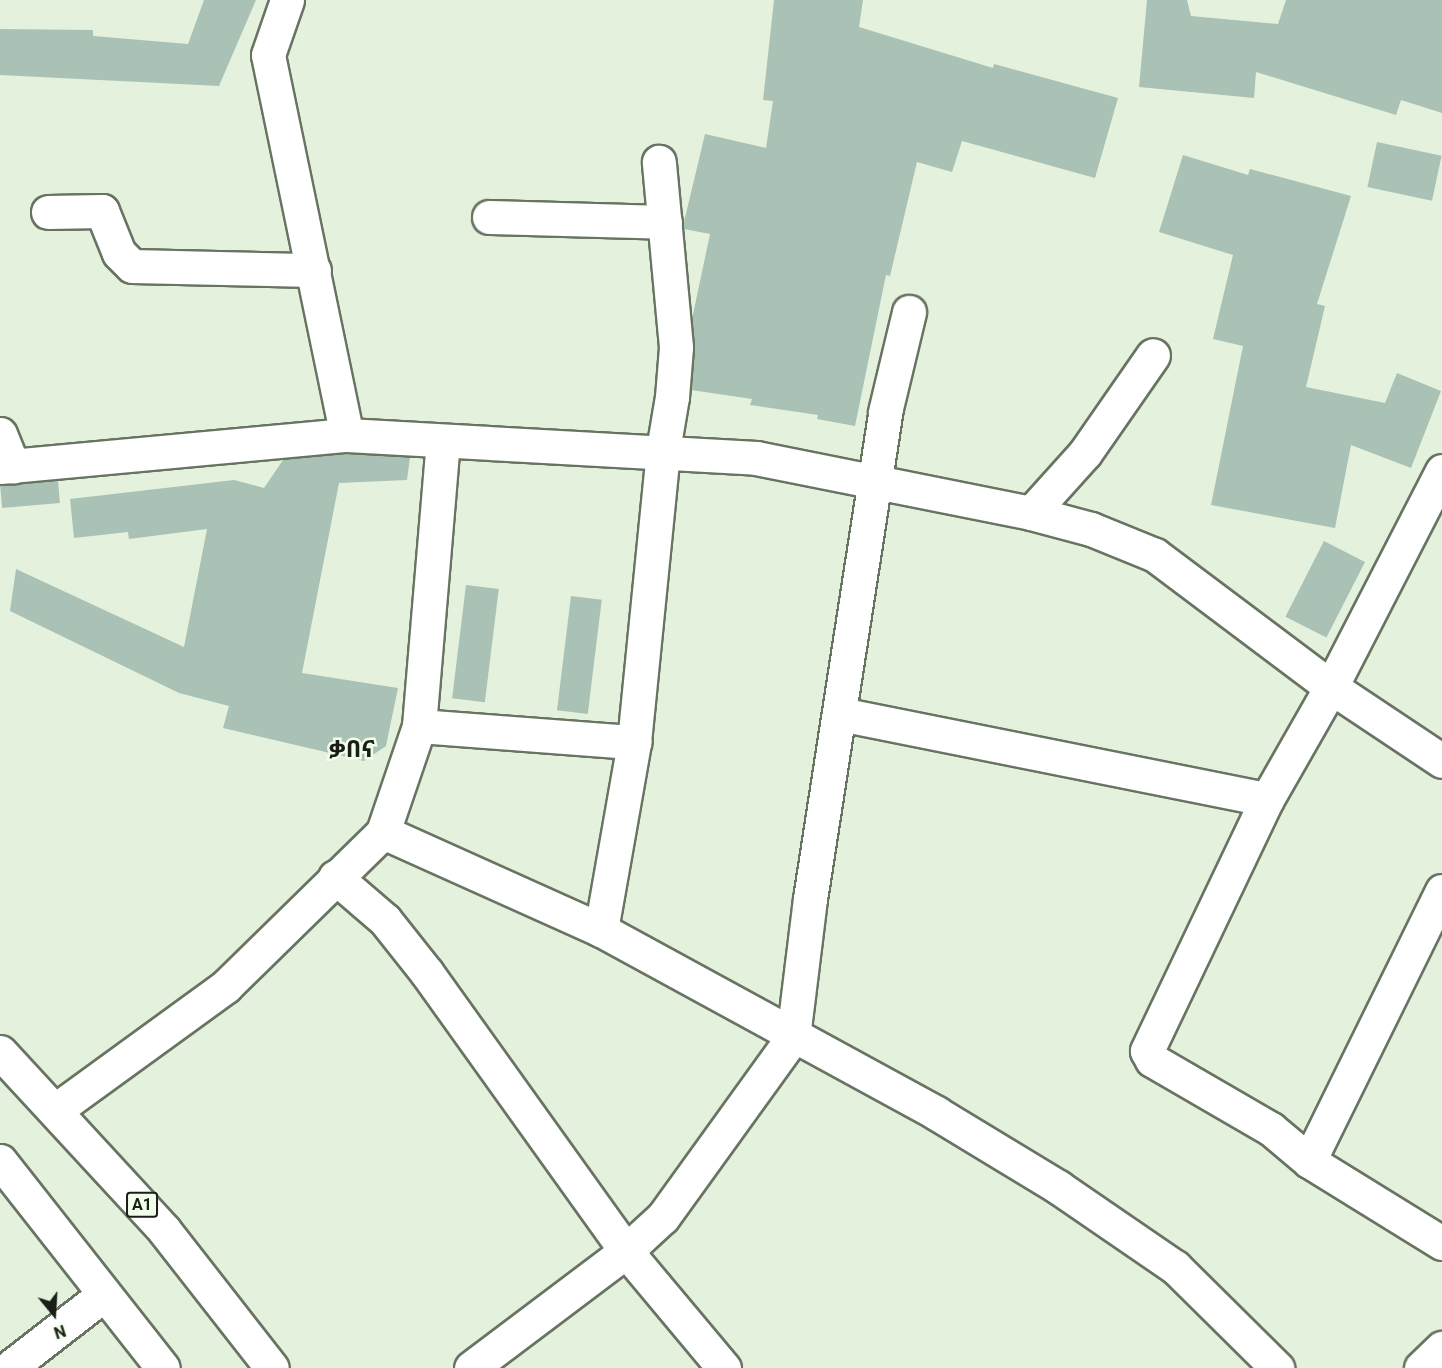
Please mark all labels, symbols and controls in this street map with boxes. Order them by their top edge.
district label: ቃበና [329,736,375,764]
road number: A1 [126,1192,158,1218]
north arrow [24,1284,84,1344]
text: N [51,1321,68,1342]

